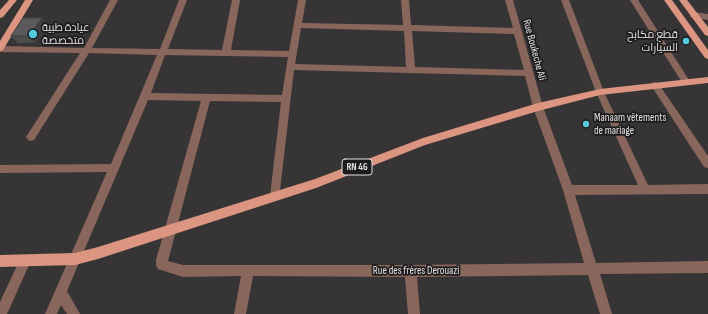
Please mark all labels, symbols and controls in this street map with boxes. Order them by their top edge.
street label: Rue Boukeche Ali [519,18,549,82]
place label: عيادة طبية متخصصة [42,21,89,47]
marker: عيادة طبية متخصصة [27,28,39,40]
place label: قطع مكابح السيارات [627,28,678,54]
marker: قطع مكابح السيارات [681,36,691,46]
place label: Manaam vêtements de mariage [594,111,667,137]
marker: Manaam vêtements de mariage [581,119,591,129]
road number: RN 46 [342,159,372,175]
street label: Rue des frères Derouazi [373,264,459,278]

